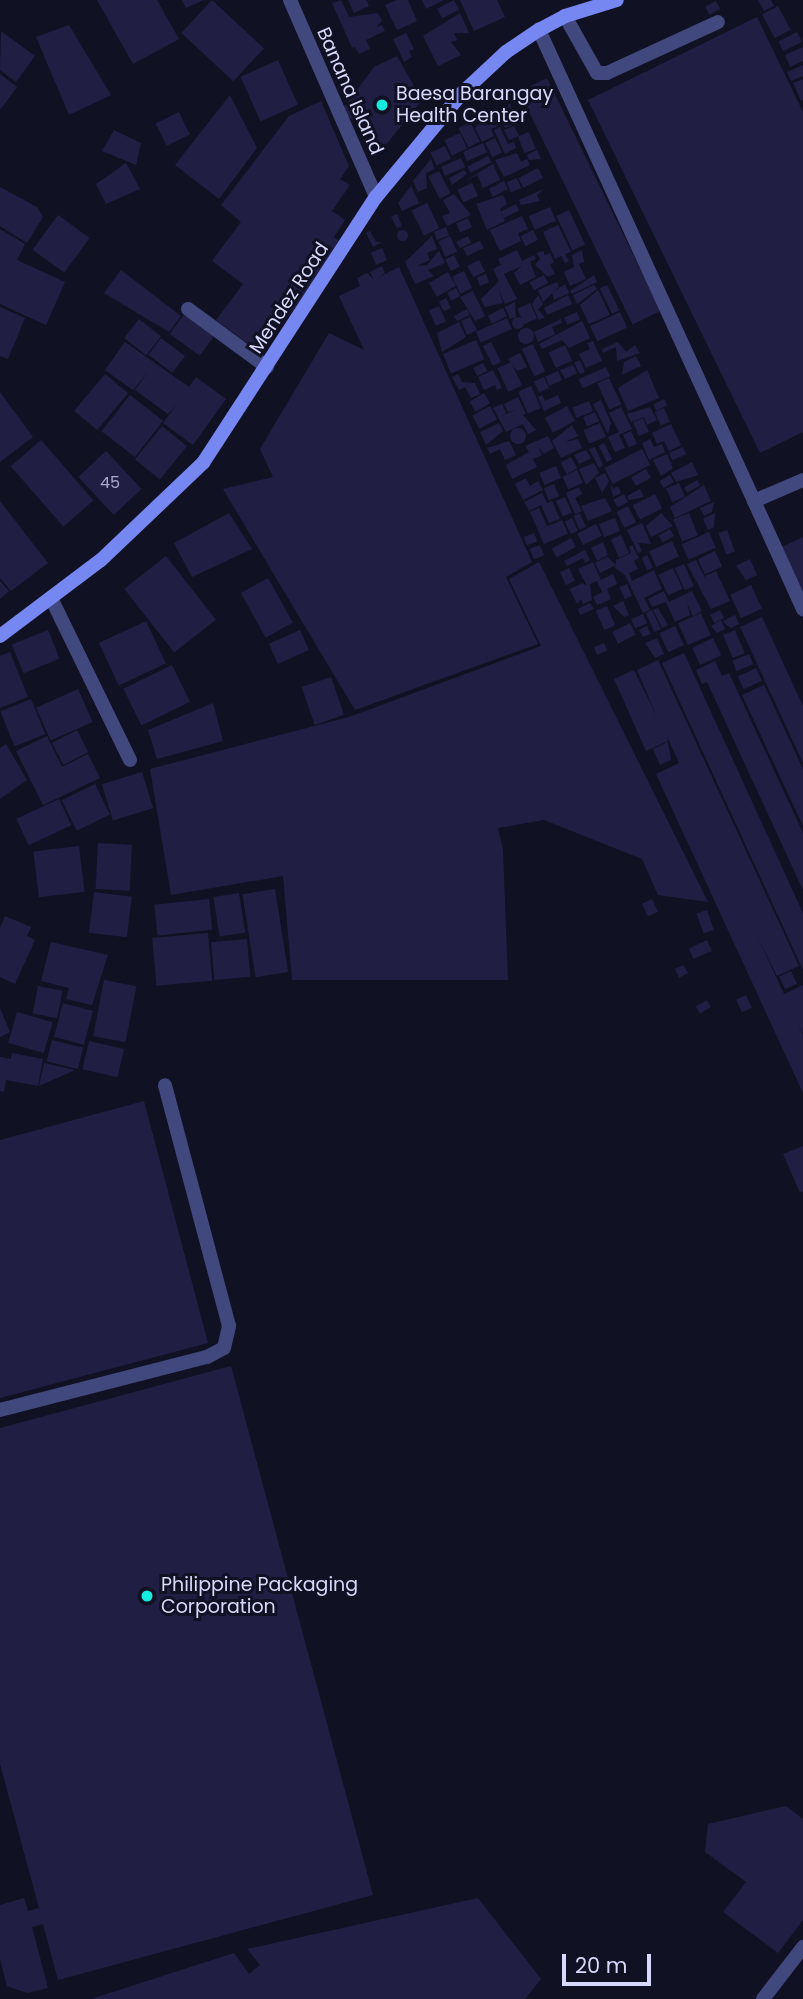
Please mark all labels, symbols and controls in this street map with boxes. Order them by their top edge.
street label: Banana Island [312,24,388,158]
place label: Baesa Barangay Health Center [396,83,553,127]
marker: Baesa Barangay Health Center [374,97,390,113]
street label: Mendez Road [245,238,333,358]
house number: 45 [100,473,120,493]
place label: Philippine Packaging Corporation [161,1574,358,1618]
marker: Philippine Packaging Corporation [139,1588,155,1604]
scale bar [565,1940,654,1984]
text: 20 m [575,1951,628,1980]

